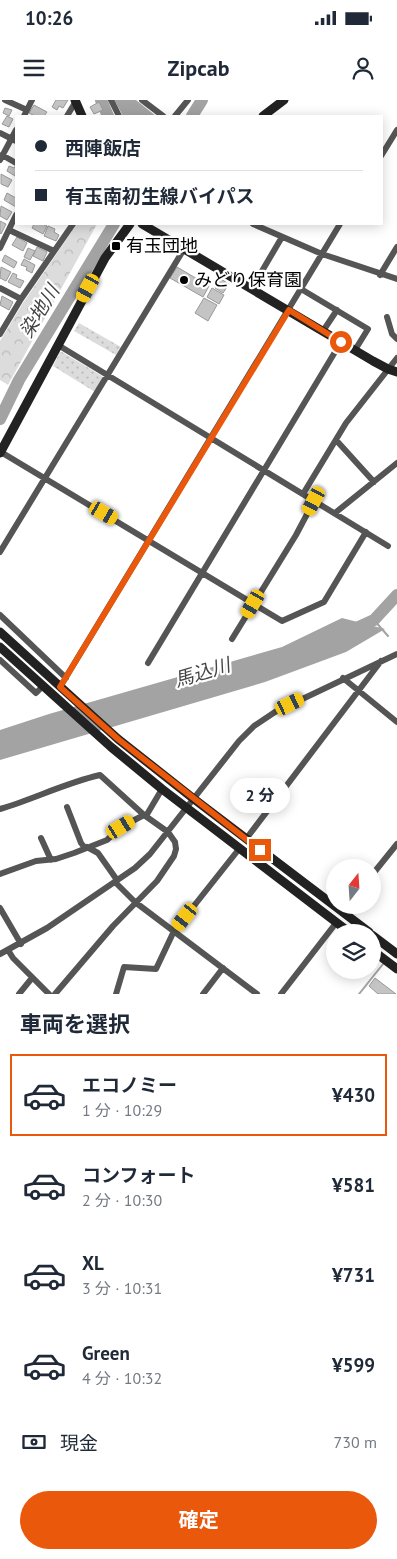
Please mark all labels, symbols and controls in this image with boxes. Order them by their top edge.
text: 10:26 [25,6,73,30]
icon: menu [20,54,48,82]
text: Zipcab [168,54,229,82]
icon: person [349,54,377,82]
text: 西陣飯店 [65,136,141,160]
text: 有玉南初生線バイパス [65,184,255,208]
place label: 有玉団地 [126,234,198,257]
marker: 有玉団地 [110,240,122,252]
place label: みどり保育園 [194,268,302,291]
car [74,271,101,305]
marker: みどり保育園 [178,274,190,286]
water label: 染地川 [14,279,65,342]
route start [330,331,352,353]
car [300,484,327,518]
car [87,499,120,527]
car [239,587,266,621]
water label: 馬込川 [171,652,235,692]
car [273,691,306,717]
callout: 2 分 [230,778,290,812]
text: 2 分 [245,785,275,805]
car [104,813,137,841]
route end [249,839,271,861]
north arrow [326,859,381,914]
map controls [326,859,381,979]
car [169,901,200,933]
button: layers [326,924,381,979]
text: 車両を選択 [20,1010,130,1038]
icon: car [22,1073,67,1118]
text: エコノミー [82,1073,177,1097]
text: ¥430 [332,1083,375,1107]
text: 1 分 · 10:29 [82,1100,162,1120]
icon: car [22,1163,67,1208]
text: コンフォート [82,1163,195,1187]
text: ¥581 [332,1173,375,1197]
text: 2 分 · 10:30 [82,1190,162,1210]
text: XL [82,1251,104,1275]
icon: car [22,1253,67,1298]
text: ¥731 [332,1263,375,1287]
text: 3 分 · 10:31 [82,1278,162,1298]
text: Green [82,1341,130,1365]
icon: car [22,1343,67,1388]
text: ¥599 [332,1353,375,1377]
text: 4 分 · 10:32 [82,1368,162,1388]
icon: cash [20,1428,48,1456]
text: 現金 [60,1431,98,1455]
text: 730 m [334,1432,377,1452]
button: 確定 [20,1491,377,1549]

